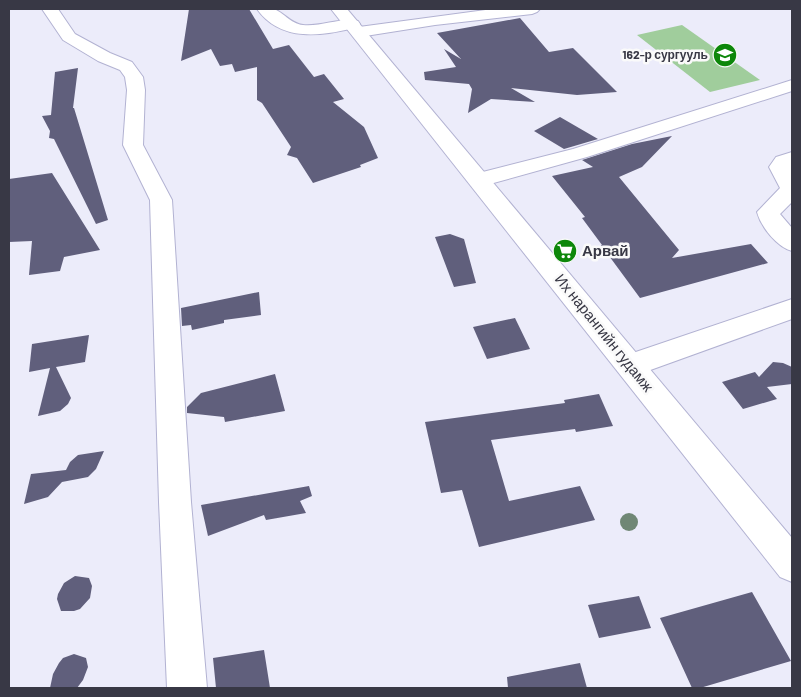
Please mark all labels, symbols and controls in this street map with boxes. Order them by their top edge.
school or university icon: 162-р сургууль [712,42,738,68]
place label: 162-р сургууль [622,47,708,62]
supermarket icon: Арвай [552,238,578,264]
place label: Арвай [582,241,629,259]
street label: Их нарангийн гудамж [552,270,658,395]

